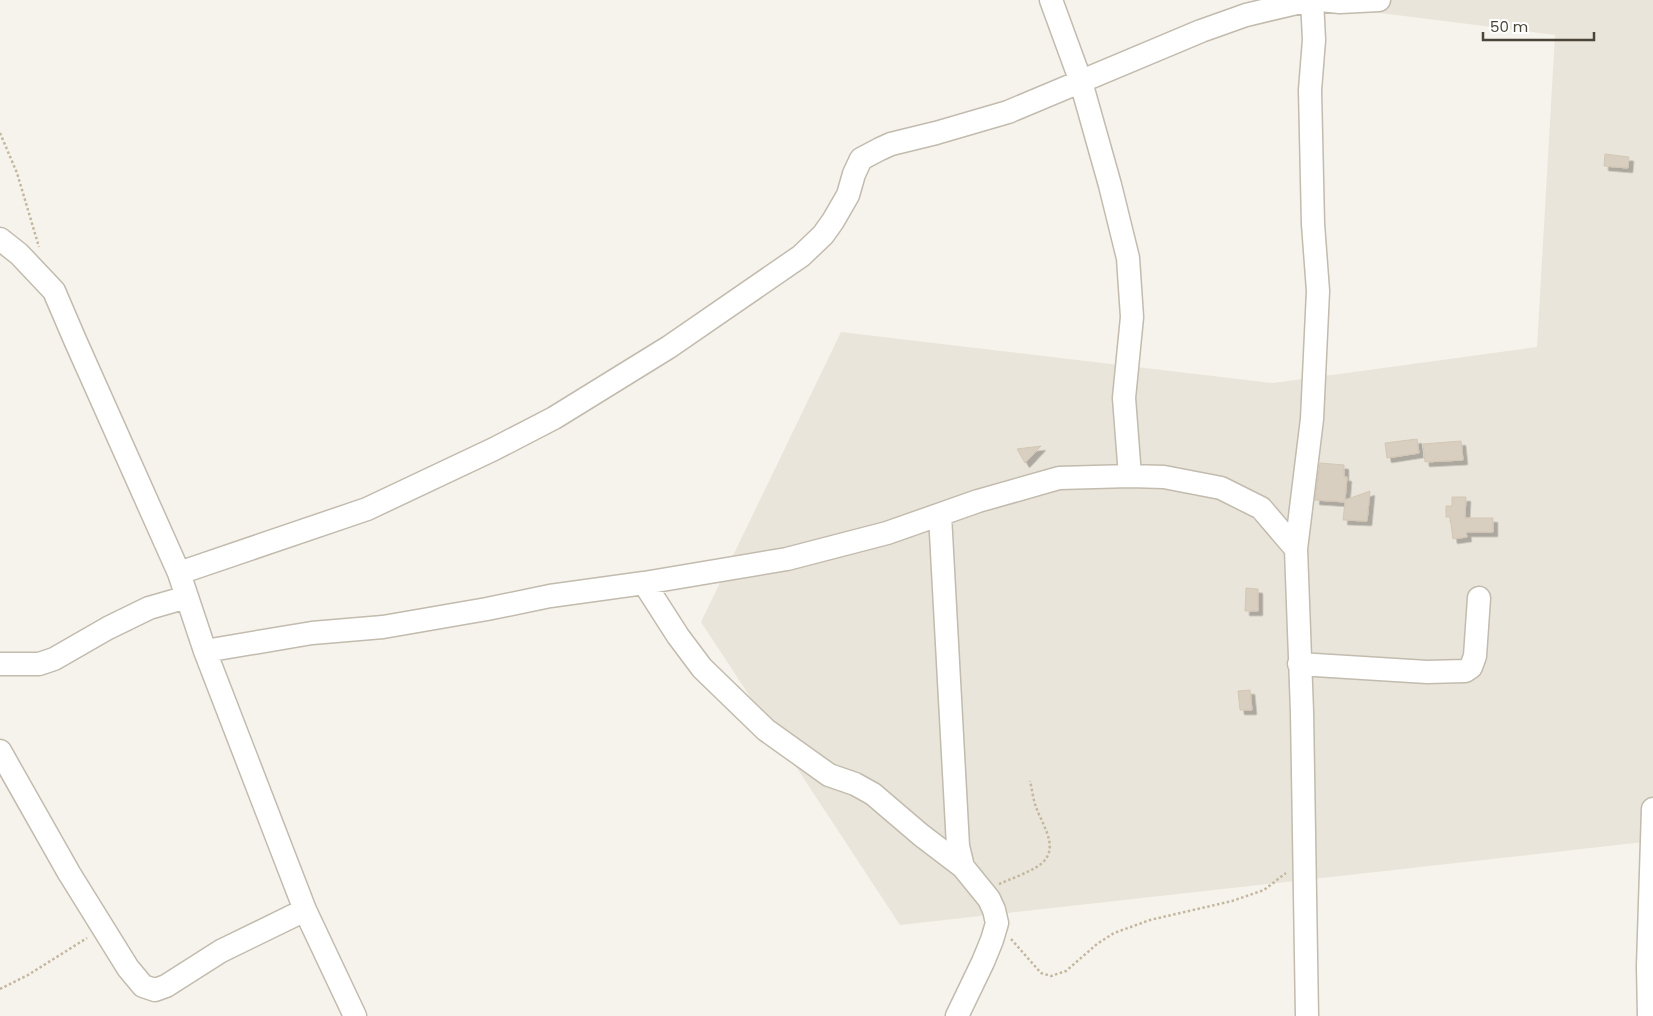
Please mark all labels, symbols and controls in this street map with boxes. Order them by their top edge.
scale bar [1483,10,1594,42]
text: 50 m [1490,16,1528,37]

